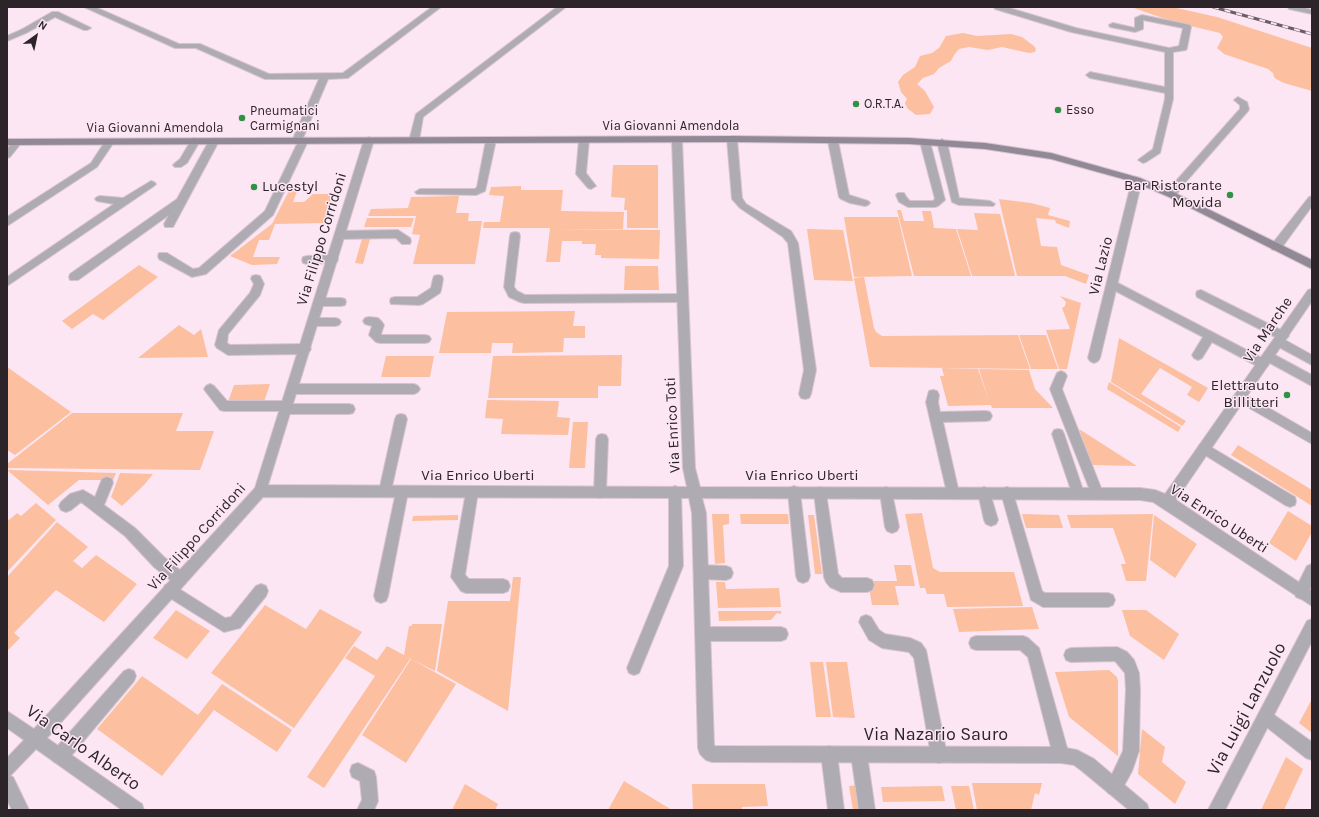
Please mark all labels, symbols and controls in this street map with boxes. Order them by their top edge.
north arrow [16,16,56,56]
text: N [36,18,50,33]
place label: O.R.T.A. [864,96,904,112]
marker: O.R.T.A. [851,99,861,109]
place label: Esso [1066,102,1094,118]
place label: Pneumatici Carmignani [250,103,320,134]
marker: Esso [1053,105,1063,115]
marker: Pneumatici Carmignani [237,113,247,123]
street label: Via Giovanni Amendola [603,118,739,134]
street label: Via Giovanni Amendola [87,120,223,136]
street label: Via Filippo Corridoni [293,170,351,308]
place label: Bar Ristorante Movida [1124,177,1222,212]
place label: Lucestyl [262,178,318,196]
marker: Lucestyl [249,182,259,192]
marker: Bar Ristorante Movida [1225,190,1235,200]
street label: Via Lazio [1085,235,1117,297]
street label: Via Marche [1239,294,1297,366]
street label: Via Enrico Toti [661,376,685,474]
place label: Elettrauto Billitteri [1211,377,1279,412]
marker: Elettrauto Billitteri [1282,390,1292,400]
street label: Via Enrico Uberti [421,467,535,485]
street label: Via Enrico Uberti [745,467,859,485]
street label: Via Filippo Corridoni [144,480,250,594]
street label: Via Enrico Uberti [1166,481,1272,557]
street label: Via Luigi Lanzuolo [1203,639,1291,779]
street label: Via Carlo Alberto [22,701,144,795]
street label: Via Nazario Sauro [864,724,1008,746]

